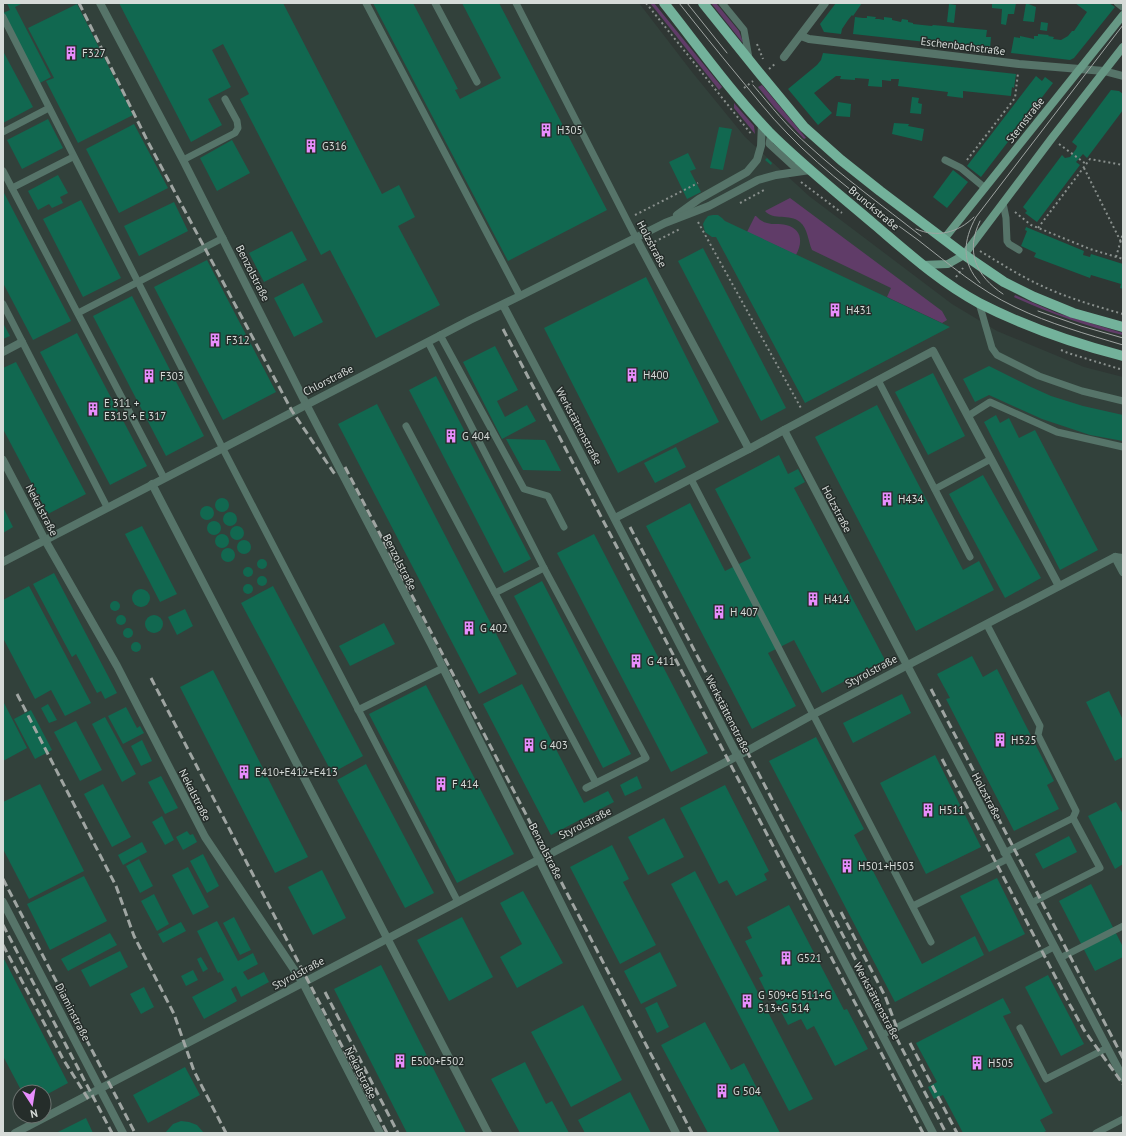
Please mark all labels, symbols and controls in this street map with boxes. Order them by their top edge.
street label: Eschenbachstraße [920,34,1007,58]
building icon: F327 [63,45,79,61]
place label: F327 [82,46,106,60]
street label: Sternstraße [1003,94,1048,146]
building icon: H305 [538,122,554,138]
place label: H305 [557,123,582,137]
building icon: G316 [303,138,319,154]
place label: G316 [322,139,347,153]
street label: Brunckstraße [846,183,903,234]
street label: Holzstraße [634,218,670,270]
street label: Benzolstraße [233,242,273,304]
building icon: H431 [827,302,843,318]
place label: H431 [846,303,871,317]
building icon: F312 [207,332,223,348]
place label: F312 [226,333,250,347]
street label: Chlorstraße [300,361,356,399]
building icon: H400 [624,367,640,383]
building icon: F303 [141,368,157,384]
place label: H400 [643,368,668,382]
place label: F303 [160,369,184,383]
street label: Werkstättenstraße [553,385,605,467]
place label: E 311 + E315 + E 317 [104,396,166,423]
building icon: E 311 + E315 + E 317 [85,401,101,417]
building icon: G 404 [443,428,459,444]
place label: G 404 [462,429,490,443]
street label: Nekalstraße [23,482,62,539]
street label: Holzstraße [819,483,855,535]
building icon: H434 [879,491,895,507]
place label: H434 [898,492,923,506]
street label: Benzolstraße [380,531,420,593]
building icon: H414 [805,591,821,607]
place label: H414 [824,592,849,606]
building icon: H 407 [711,604,727,620]
place label: H 407 [730,605,758,619]
building icon: G 402 [461,620,477,636]
place label: G 402 [480,621,508,635]
street label: Styrolstraße [842,651,900,691]
building icon: G 411 [628,653,644,669]
place label: G 411 [647,654,675,668]
street label: Werkstättenstraße [702,673,754,756]
building icon: H525 [992,732,1008,748]
place label: H525 [1011,733,1036,747]
building icon: G 403 [521,737,537,753]
place label: G 403 [540,738,568,752]
building icon: E410+E412+E413 [236,764,252,780]
place label: E410+E412+E413 [255,765,338,779]
street label: Nekalstraße [176,767,214,824]
street label: Holzstraße [969,770,1005,822]
building icon: F 414 [433,776,449,792]
place label: F 414 [452,777,479,791]
building icon: H511 [920,802,936,818]
place label: H511 [939,803,964,817]
street label: Styrolstraße [556,804,614,842]
street label: Benzolstraße [526,820,566,882]
building icon: H501+H503 [839,858,855,874]
place label: H501+H503 [858,859,914,873]
building icon: G521 [778,950,794,966]
place label: G521 [797,951,822,965]
street label: Styrolstraße [269,953,327,993]
street label: Werkstättenstraße [851,960,903,1042]
street label: Diaminstraße [52,981,94,1044]
place label: G 509+G 511+G 513+G 514 [758,988,831,1015]
building icon: G 509+G 511+G 513+G 514 [739,993,755,1009]
street label: Nekalstraße [342,1045,380,1102]
building icon: E500+E502 [392,1053,408,1069]
place label: E500+E502 [411,1054,464,1068]
building icon: H505 [969,1055,985,1071]
place label: H505 [988,1056,1013,1070]
building icon: G 504 [714,1083,730,1099]
north arrow [12,1084,52,1124]
place label: G 504 [733,1084,761,1098]
text: N [29,1106,39,1121]

